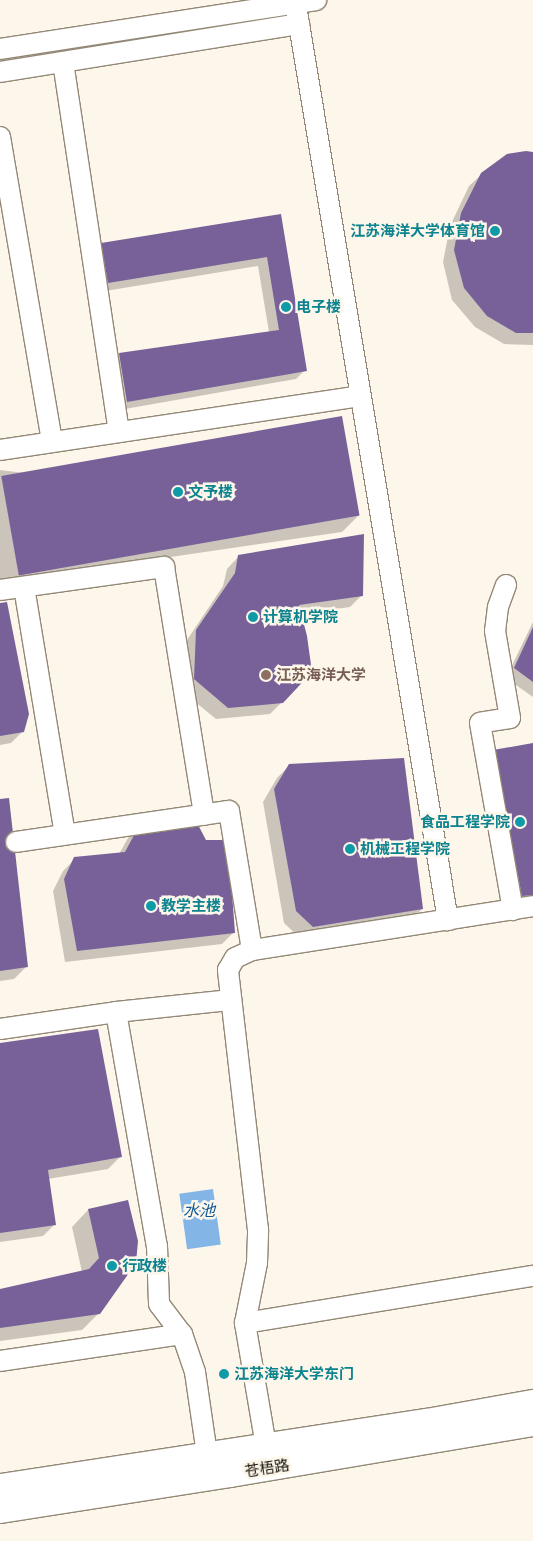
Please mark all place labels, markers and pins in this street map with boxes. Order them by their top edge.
place label: 江苏海洋大学体育馆 [350,222,485,240]
marker: 江苏海洋大学体育馆 [489,225,501,237]
place label: 电子楼 [296,298,341,316]
marker: 电子楼 [280,301,292,313]
place label: 文予楼 [188,483,233,501]
marker: 文予楼 [172,486,184,498]
place label: 计算机学院 [263,608,338,626]
marker: 计算机学院 [247,611,259,623]
place label: 江苏海洋大学 [276,666,366,684]
marker: 江苏海洋大学 [260,669,272,681]
place label: 食品工程学院 [420,813,510,831]
marker: 食品工程学院 [514,816,526,828]
place label: 机械工程学院 [360,840,450,858]
marker: 机械工程学院 [344,843,356,855]
place label: 教学主楼 [161,897,221,915]
marker: 教学主楼 [145,900,157,912]
place label: 行政楼 [122,1257,167,1275]
marker: 行政楼 [106,1260,118,1272]
place label: 江苏海洋大学东门 [234,1365,354,1383]
marker: 江苏海洋大学东门 [218,1368,230,1380]

